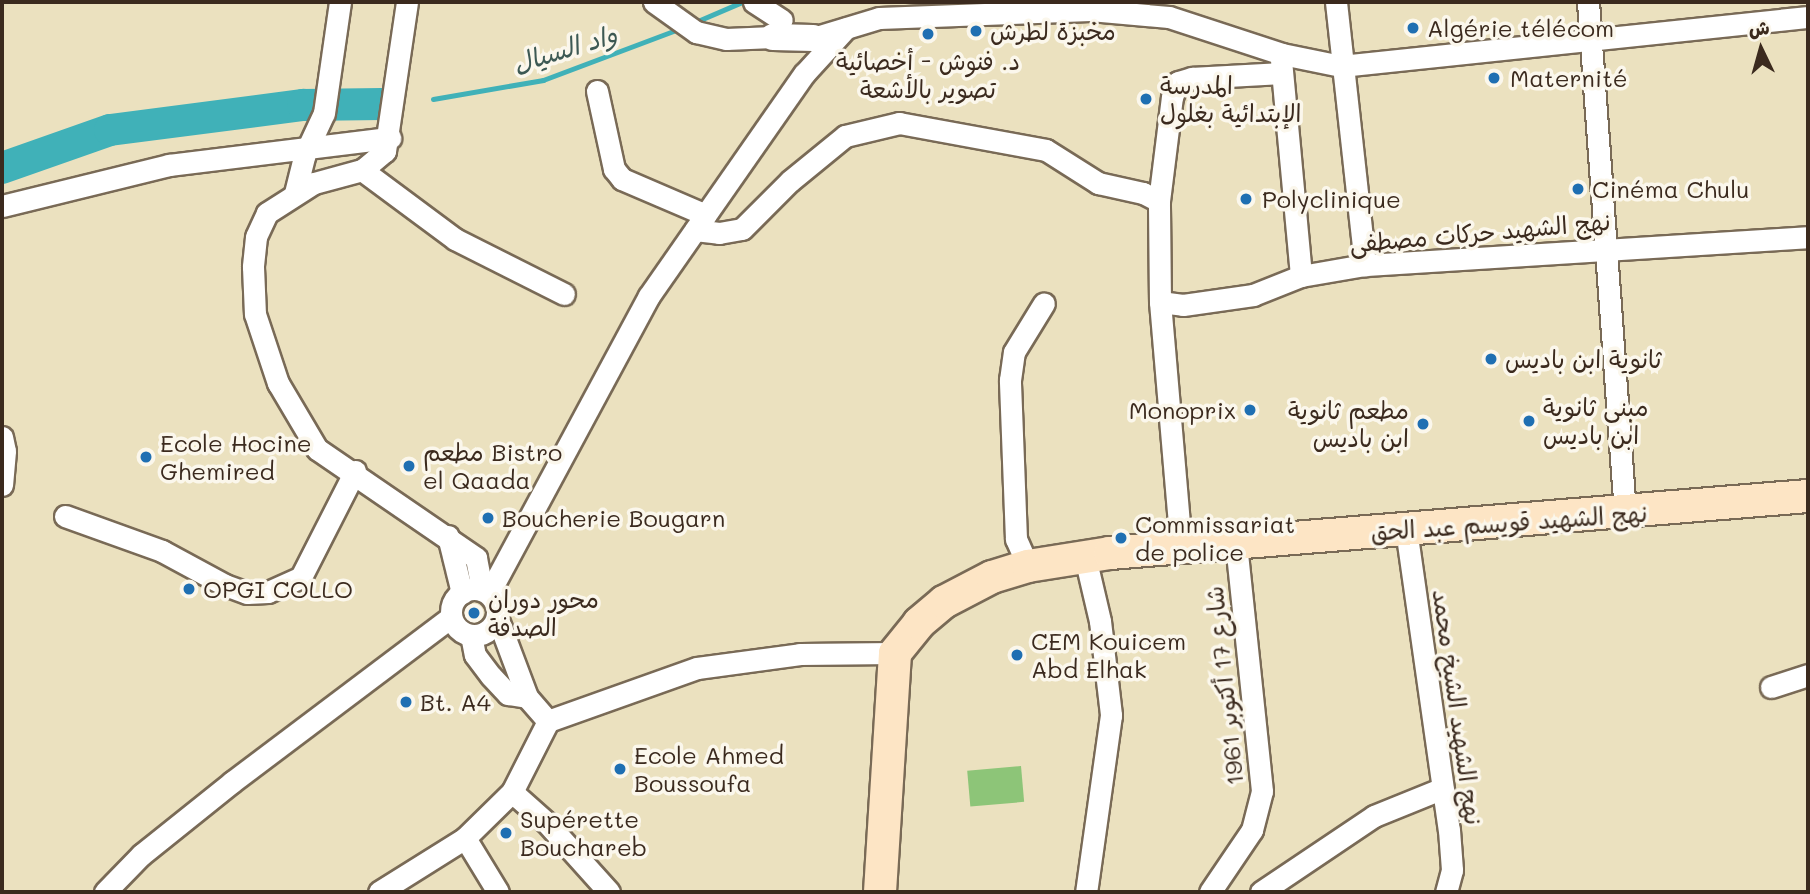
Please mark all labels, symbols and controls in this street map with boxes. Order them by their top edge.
place label: Algérie télécom [1427,14,1614,42]
north arrow [1726,14,1796,84]
text: ش [1748,14,1771,41]
place label: مخبزة لطرش [990,17,1116,45]
water label: واد السيال [509,18,621,80]
marker: Algérie télécom [1405,20,1421,36]
marker: مخبزة لطرش [968,23,984,39]
marker: د. فنوش - أخصائية تصوير بالأشعة [918,24,938,44]
place label: د. فنوش - أخصائية تصوير بالأشعة [836,47,1020,103]
place label: Maternité [1510,64,1628,92]
marker: Maternité [1484,68,1504,88]
place label: المدرسة الإبتدائية بغلول [1160,71,1301,127]
marker: المدرسة الإبتدائية بغلول [1138,91,1154,107]
place label: Cinéma Chulu [1592,175,1749,203]
marker: Cinéma Chulu [1570,181,1586,197]
place label: Polyclinique [1262,185,1401,213]
marker: Polyclinique [1236,189,1256,209]
street label: نهج الشهيد حركات مصطفى [1348,206,1612,258]
place label: ثانوية ابن باديس [1505,345,1662,373]
marker: ثانوية ابن باديس [1483,351,1499,367]
place label: مبنى ثانوية ابن باديس [1543,393,1648,449]
place label: Monoprix [1129,396,1236,424]
place label: مطعم ثانوية ابن باديس [1288,396,1409,452]
marker: Monoprix [1242,402,1258,418]
marker: مبنى ثانوية ابن باديس [1521,413,1537,429]
marker: مطعم ثانوية ابن باديس [1415,416,1431,432]
place label: Ecole Hocine Ghemired [160,429,312,485]
place label: مطعم Bistro el Qaada [423,438,562,494]
marker: Ecole Hocine Ghemired [138,449,154,465]
marker: مطعم Bistro el Qaada [401,458,417,474]
street label: نهج الشهيد قويسم عبد الحق [1370,498,1648,546]
place label: Boucherie Bougarn [502,504,725,532]
marker: Boucherie Bougarn [480,510,496,526]
place label: Commissariat de police [1135,510,1295,566]
marker: Commissariat de police [1113,530,1129,546]
place label: OPGI COLLO [203,575,353,603]
marker: OPGI COLLO [181,581,197,597]
place label: محور دوران الصدفة [488,585,599,641]
street label: شارع 17 أكتوبر 1961 [1199,585,1249,787]
street label: نهج الشهيد الشيخ محمد [1427,587,1489,827]
marker: محور دوران الصدفة [466,605,482,621]
place label: CEM Kouicem Abd Elhak [1031,627,1186,683]
marker: CEM Kouicem Abd Elhak [1009,647,1025,663]
place label: Bt. A4 [420,688,491,716]
marker: Bt. A4 [398,694,414,710]
place label: Ecole Ahmed Boussoufa [634,741,784,797]
marker: Ecole Ahmed Boussoufa [612,761,628,777]
place label: Supérette Bouchareb [520,805,647,861]
marker: Supérette Bouchareb [498,825,514,841]

